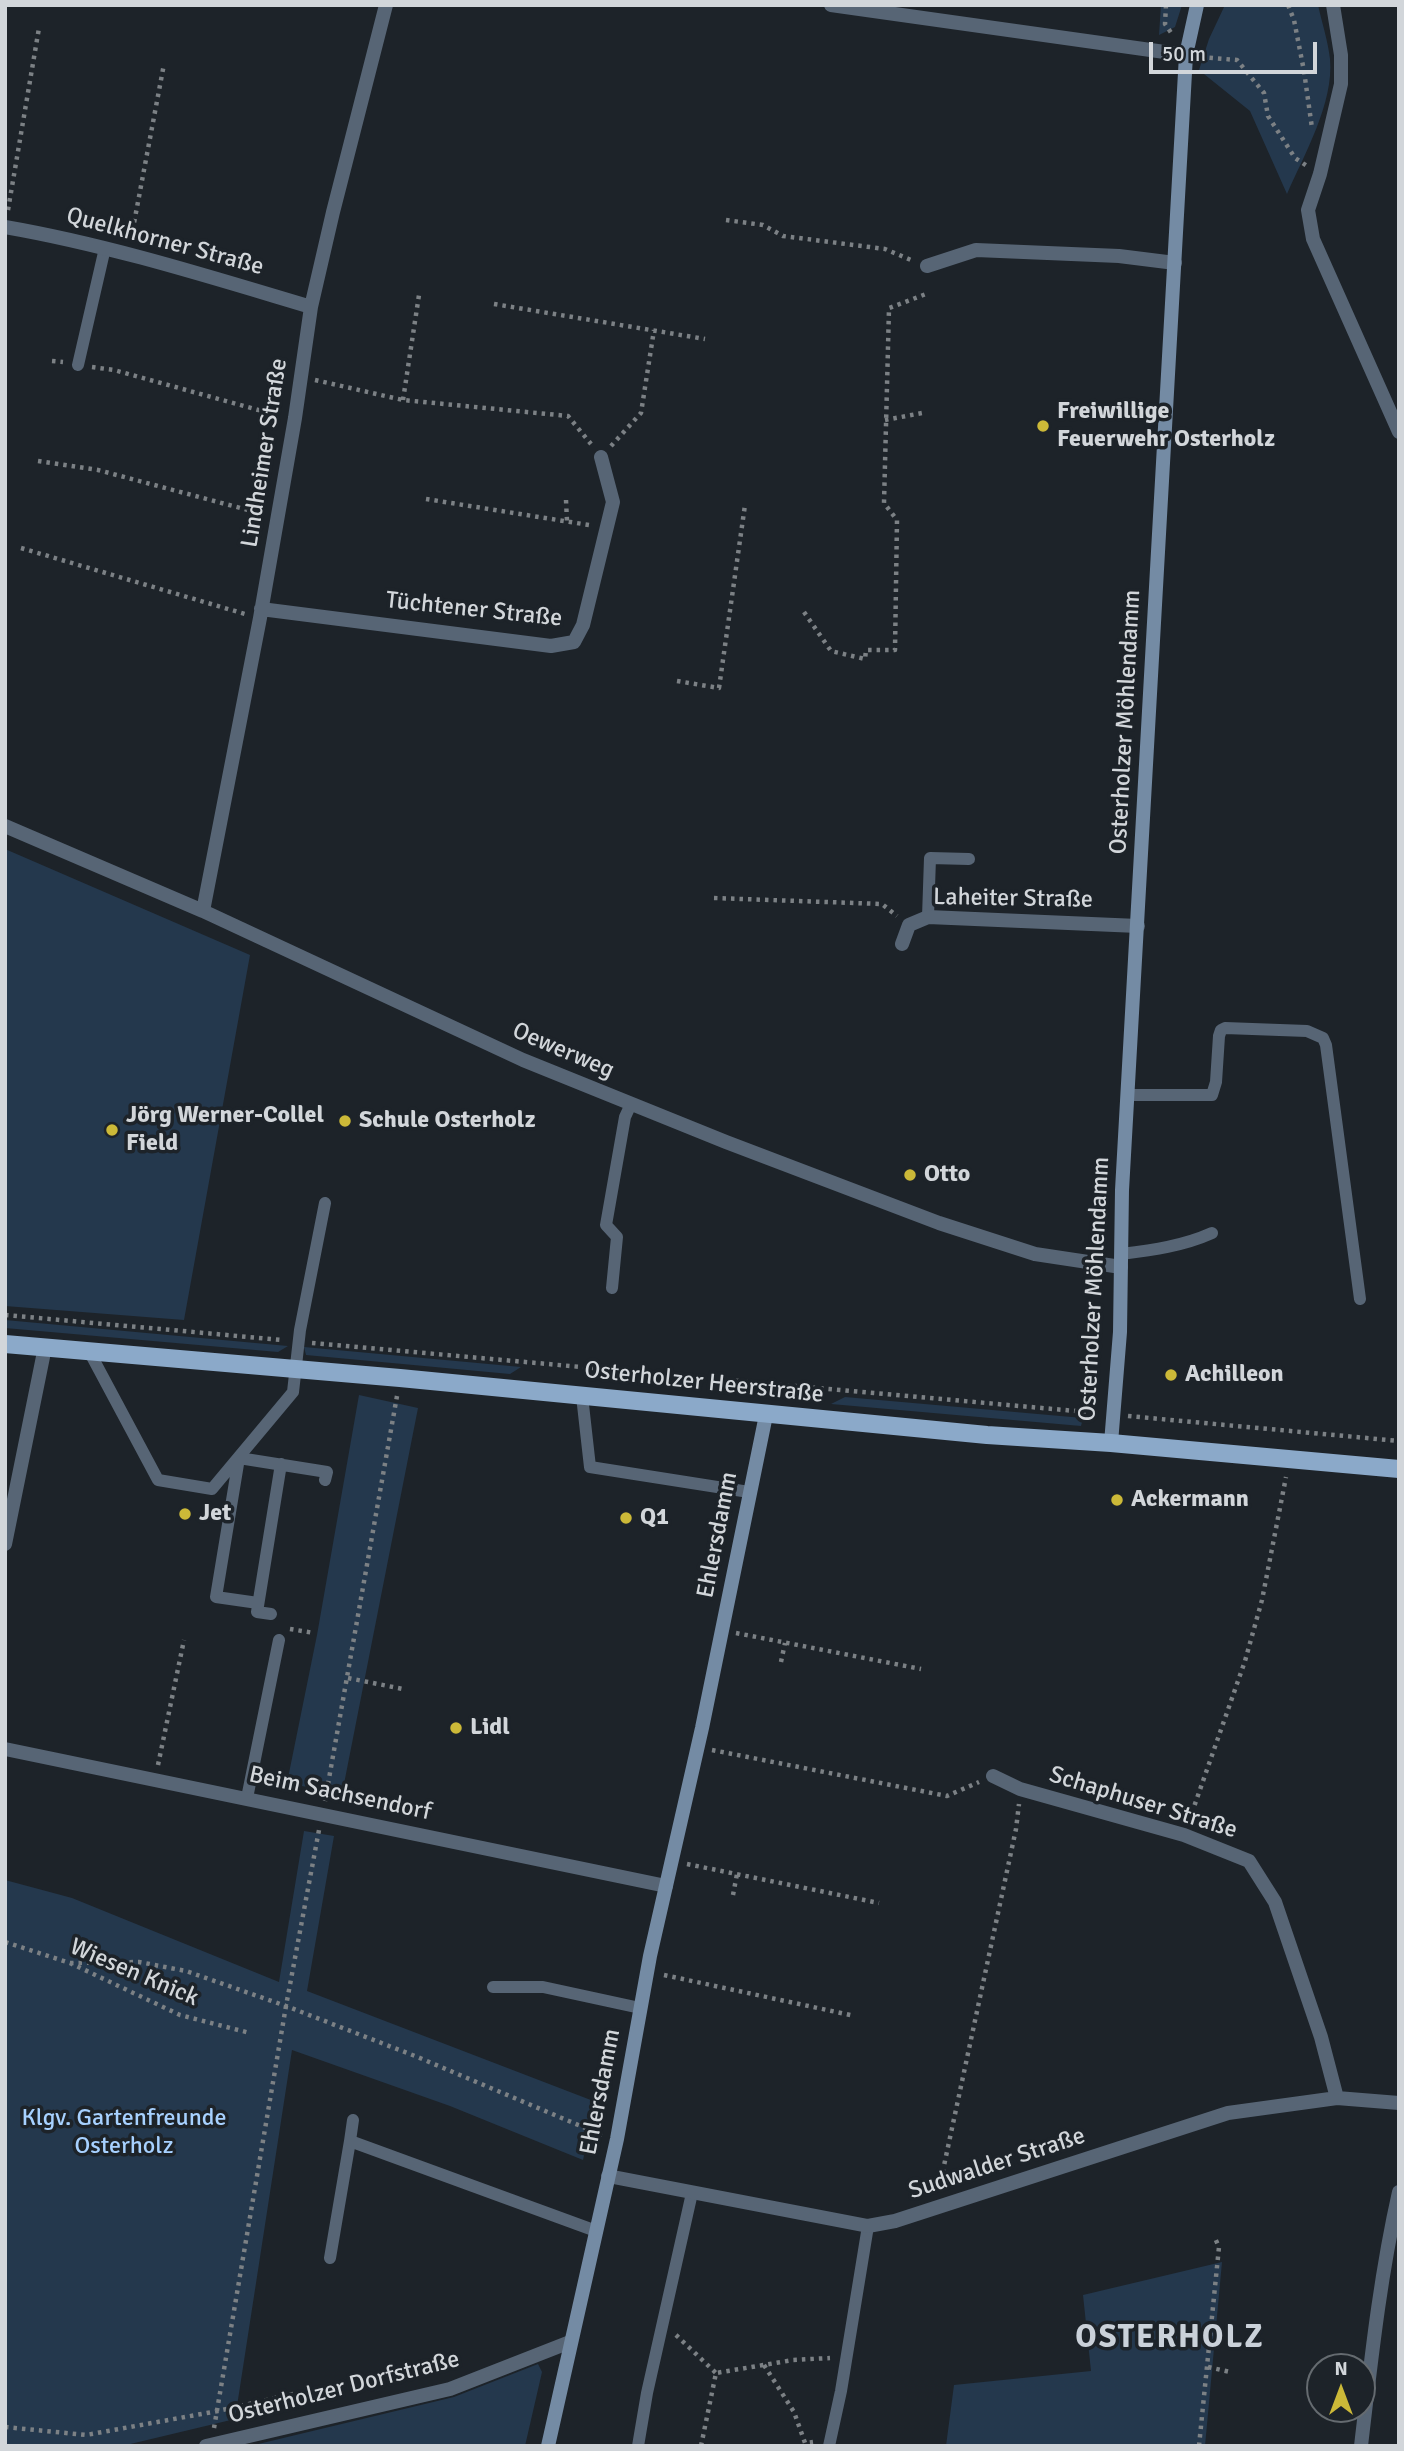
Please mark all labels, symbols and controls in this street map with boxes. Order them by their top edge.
scale bar [1152,28,1320,72]
text: 50 m [1162,41,1206,67]
street label: Quelkhorner Straße [63,202,267,282]
street label: Lindheimer Straße [236,356,294,550]
place label: Freiwillige Feuerwehr Osterholz [1057,398,1275,454]
marker: Freiwillige Feuerwehr Osterholz [1035,418,1051,434]
street label: Tüchtener Straße [384,586,564,634]
street label: Osterholzer Möhlendamm [1105,589,1147,855]
street label: Laheiter Straße [933,883,1093,915]
street label: Oewerweg [508,1017,618,1085]
place label: Jörg Werner-Collel Field [126,1102,324,1158]
place label: Schule Osterholz [359,1107,536,1135]
marker: Schule Osterholz [337,1113,353,1129]
marker: Jörg Werner-Collel Field [104,1122,120,1138]
street label: Osterholzer Möhlendamm [1074,1156,1116,1422]
place label: Otto [924,1161,970,1189]
marker: Otto [902,1167,918,1183]
street label: Osterholzer Heerstraße [583,1356,825,1410]
place label: Achilleon [1185,1361,1284,1389]
marker: Achilleon [1163,1367,1179,1383]
street label: Ehlersdamm [692,1469,744,1601]
place label: Ackermann [1131,1486,1249,1514]
marker: Ackermann [1109,1492,1125,1508]
place label: Jet [199,1500,231,1528]
place label: Q1 [640,1504,669,1532]
marker: Jet [177,1506,193,1522]
marker: Q1 [618,1510,634,1526]
place label: Lidl [470,1714,510,1742]
marker: Lidl [448,1720,464,1736]
street label: Beim Sachsendorf [246,1761,434,1827]
street label: Schaphuser Straße [1046,1761,1240,1845]
street label: Wiesen Knick [65,1933,203,2013]
street label: Ehlersdamm [575,2026,627,2158]
park label: Klgv. Gartenfreunde Osterholz [21,2105,227,2161]
street label: Sudwalder Straße [905,2122,1089,2206]
district label: OSTERHOLZ [1076,2320,1264,2358]
street label: Osterholzer Dorfstraße [225,2345,463,2431]
north arrow [1306,2353,1376,2423]
text: N [1334,2357,1348,2381]

